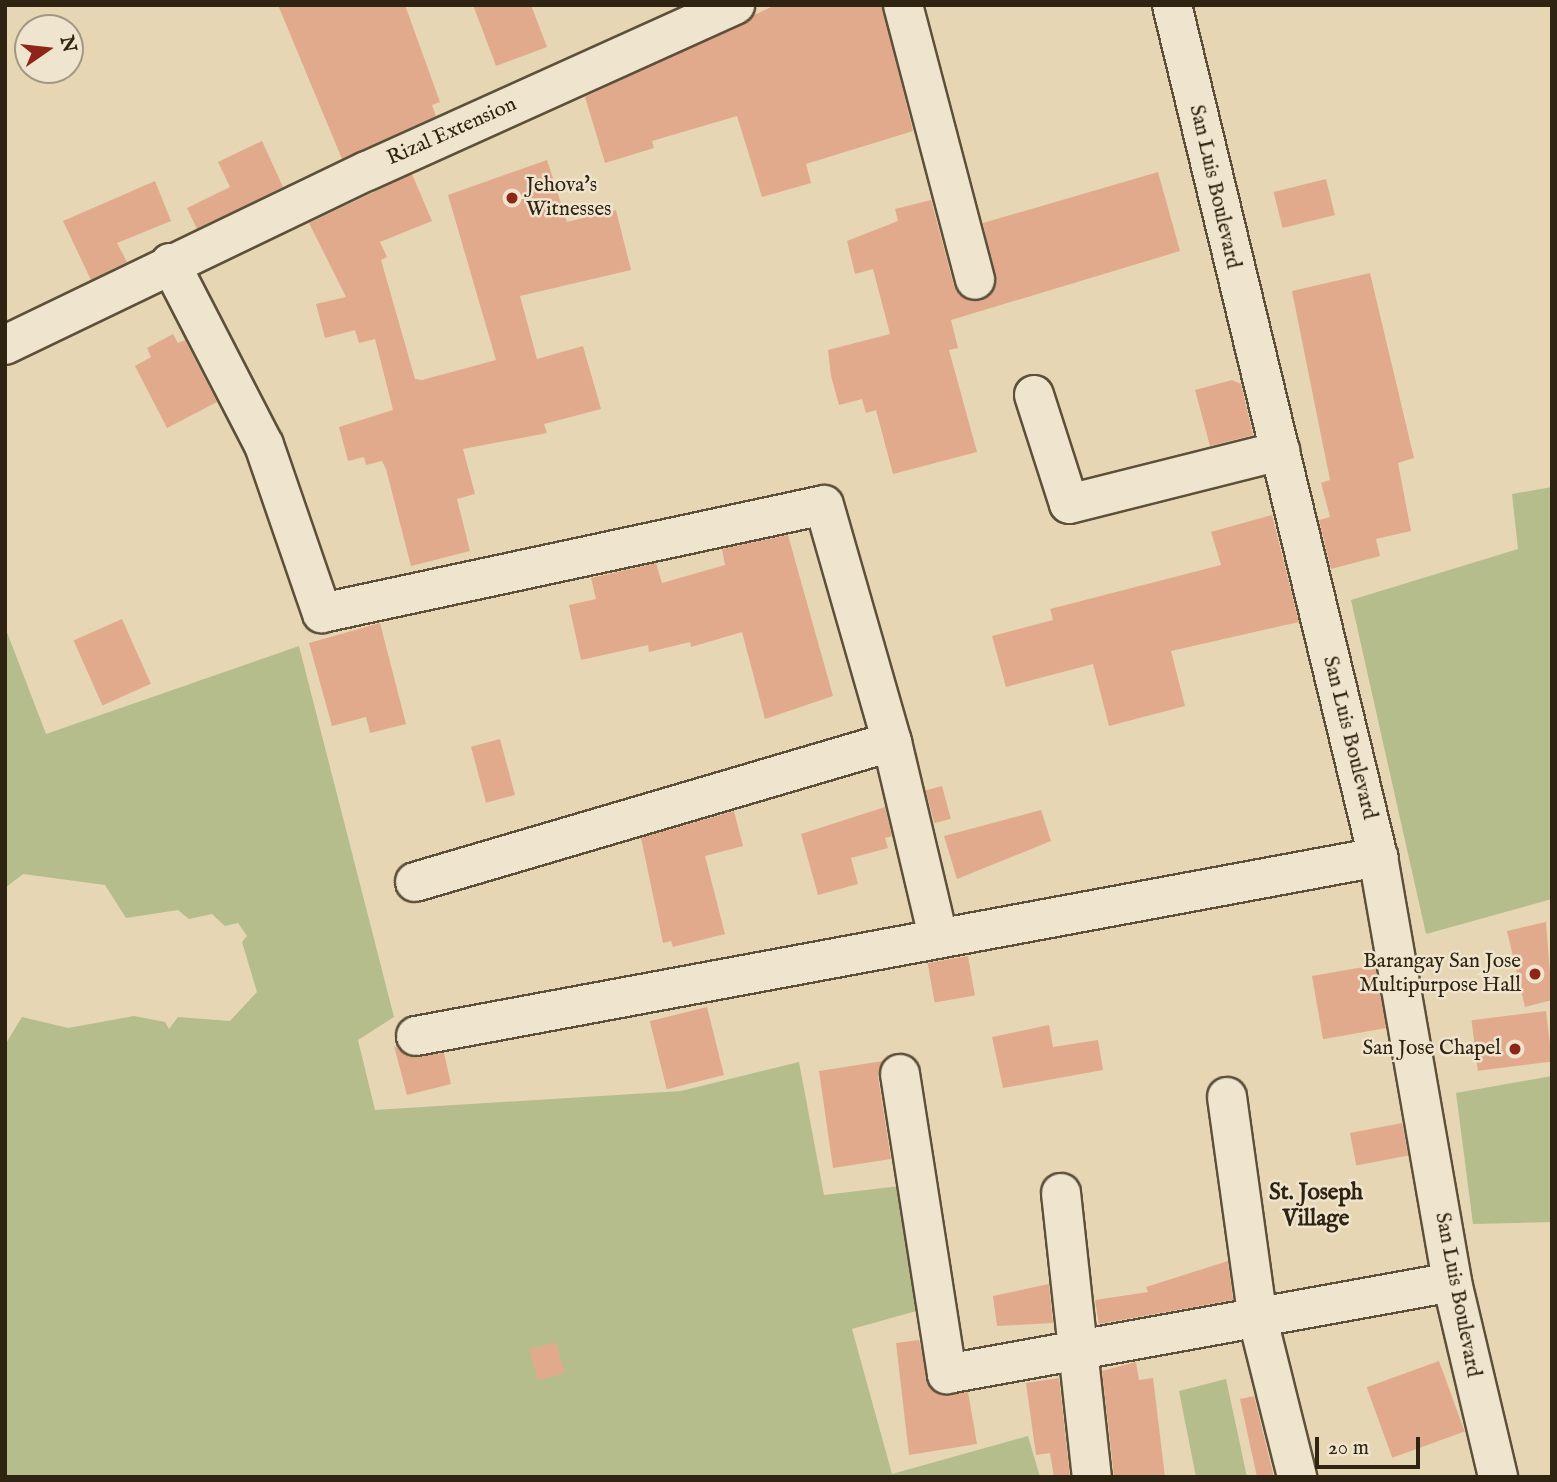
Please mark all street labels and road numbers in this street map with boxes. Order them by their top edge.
street label: Rizal Extension [383,92,521,172]
street label: San Luis Boulevard [1183,103,1245,271]
street label: San Luis Boulevard [1317,654,1381,822]
street label: San Luis Boulevard [1429,1210,1485,1380]

